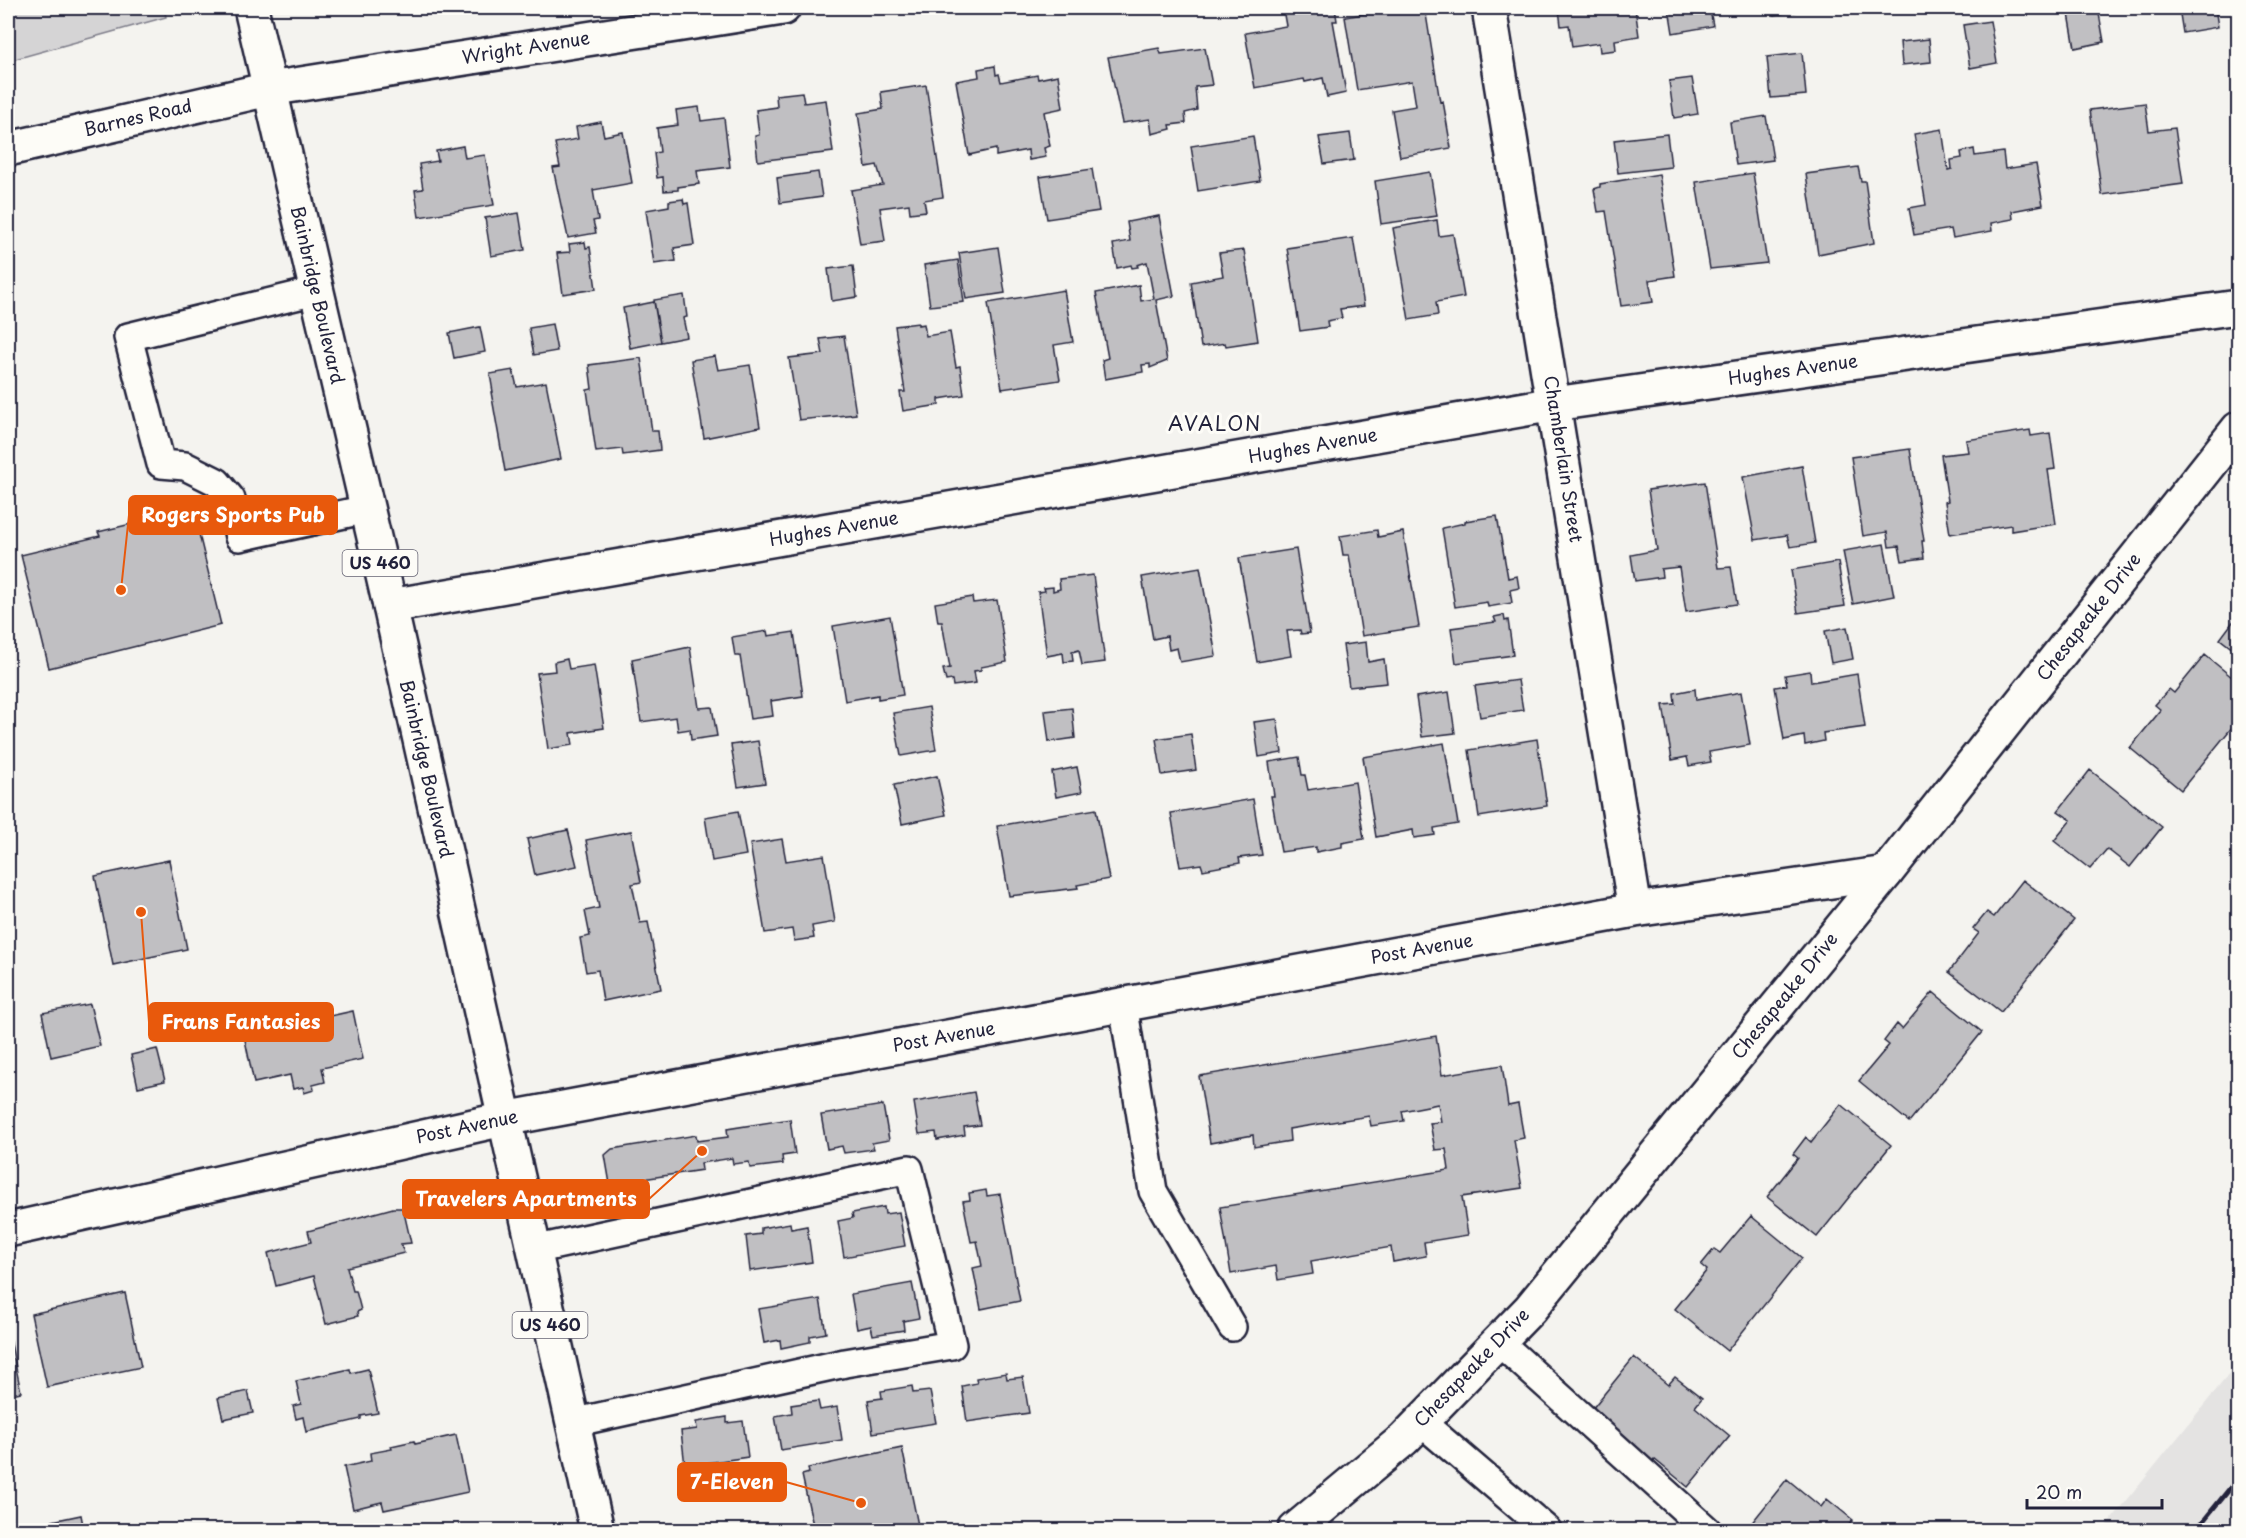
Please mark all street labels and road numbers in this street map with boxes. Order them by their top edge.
street label: Wright Avenue [460,23,592,70]
street label: Barnes Road [81,91,194,142]
street label: Bainbridge Boulevard [285,203,352,386]
street label: Hughes Avenue [1726,346,1859,391]
street label: Chamberlain Street [1538,373,1591,544]
street label: Hughes Avenue [1246,420,1379,469]
street label: Hughes Avenue [767,503,900,552]
street label: Chesapeake Drive [2029,546,2147,686]
road number: US 460 [342,550,418,576]
street label: Bainbridge Boulevard [394,677,461,860]
street label: Post Avenue [1368,925,1475,970]
street label: Chesapeake Drive [1724,926,1843,1064]
street label: Post Avenue [890,1013,997,1058]
street label: Post Avenue [413,1102,520,1149]
street label: Chesapeake Drive [1407,1301,1535,1433]
road number: US 460 [512,1312,588,1338]

